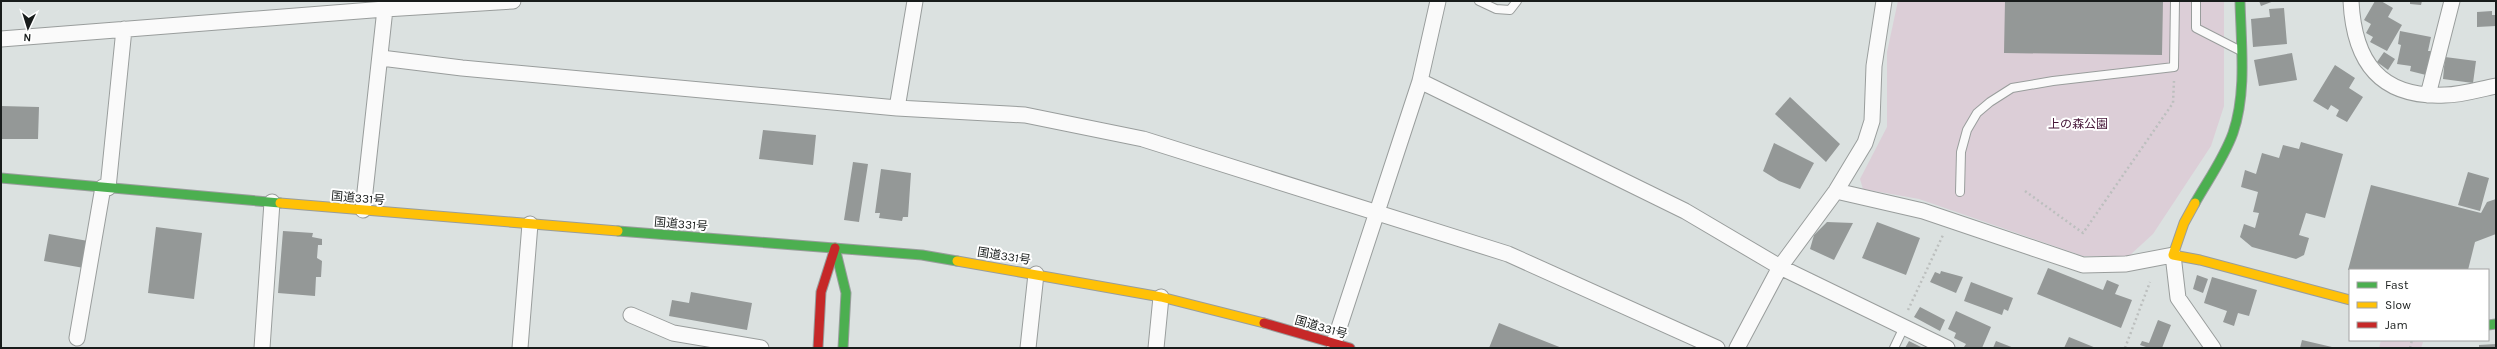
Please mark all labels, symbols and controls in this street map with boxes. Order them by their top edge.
north arrow [8,8,48,48]
text: N [23,31,32,44]
park label: 上の森公園 [2048,117,2108,131]
street label: 国道331号 [330,189,386,207]
street label: 国道331号 [653,215,709,233]
street label: 国道331号 [976,245,1032,267]
legend [2349,269,2489,341]
text: Fast [2385,278,2409,292]
text: Slow [2385,298,2411,312]
street label: 国道331号 [1293,313,1349,341]
text: Jam [2385,318,2408,332]

